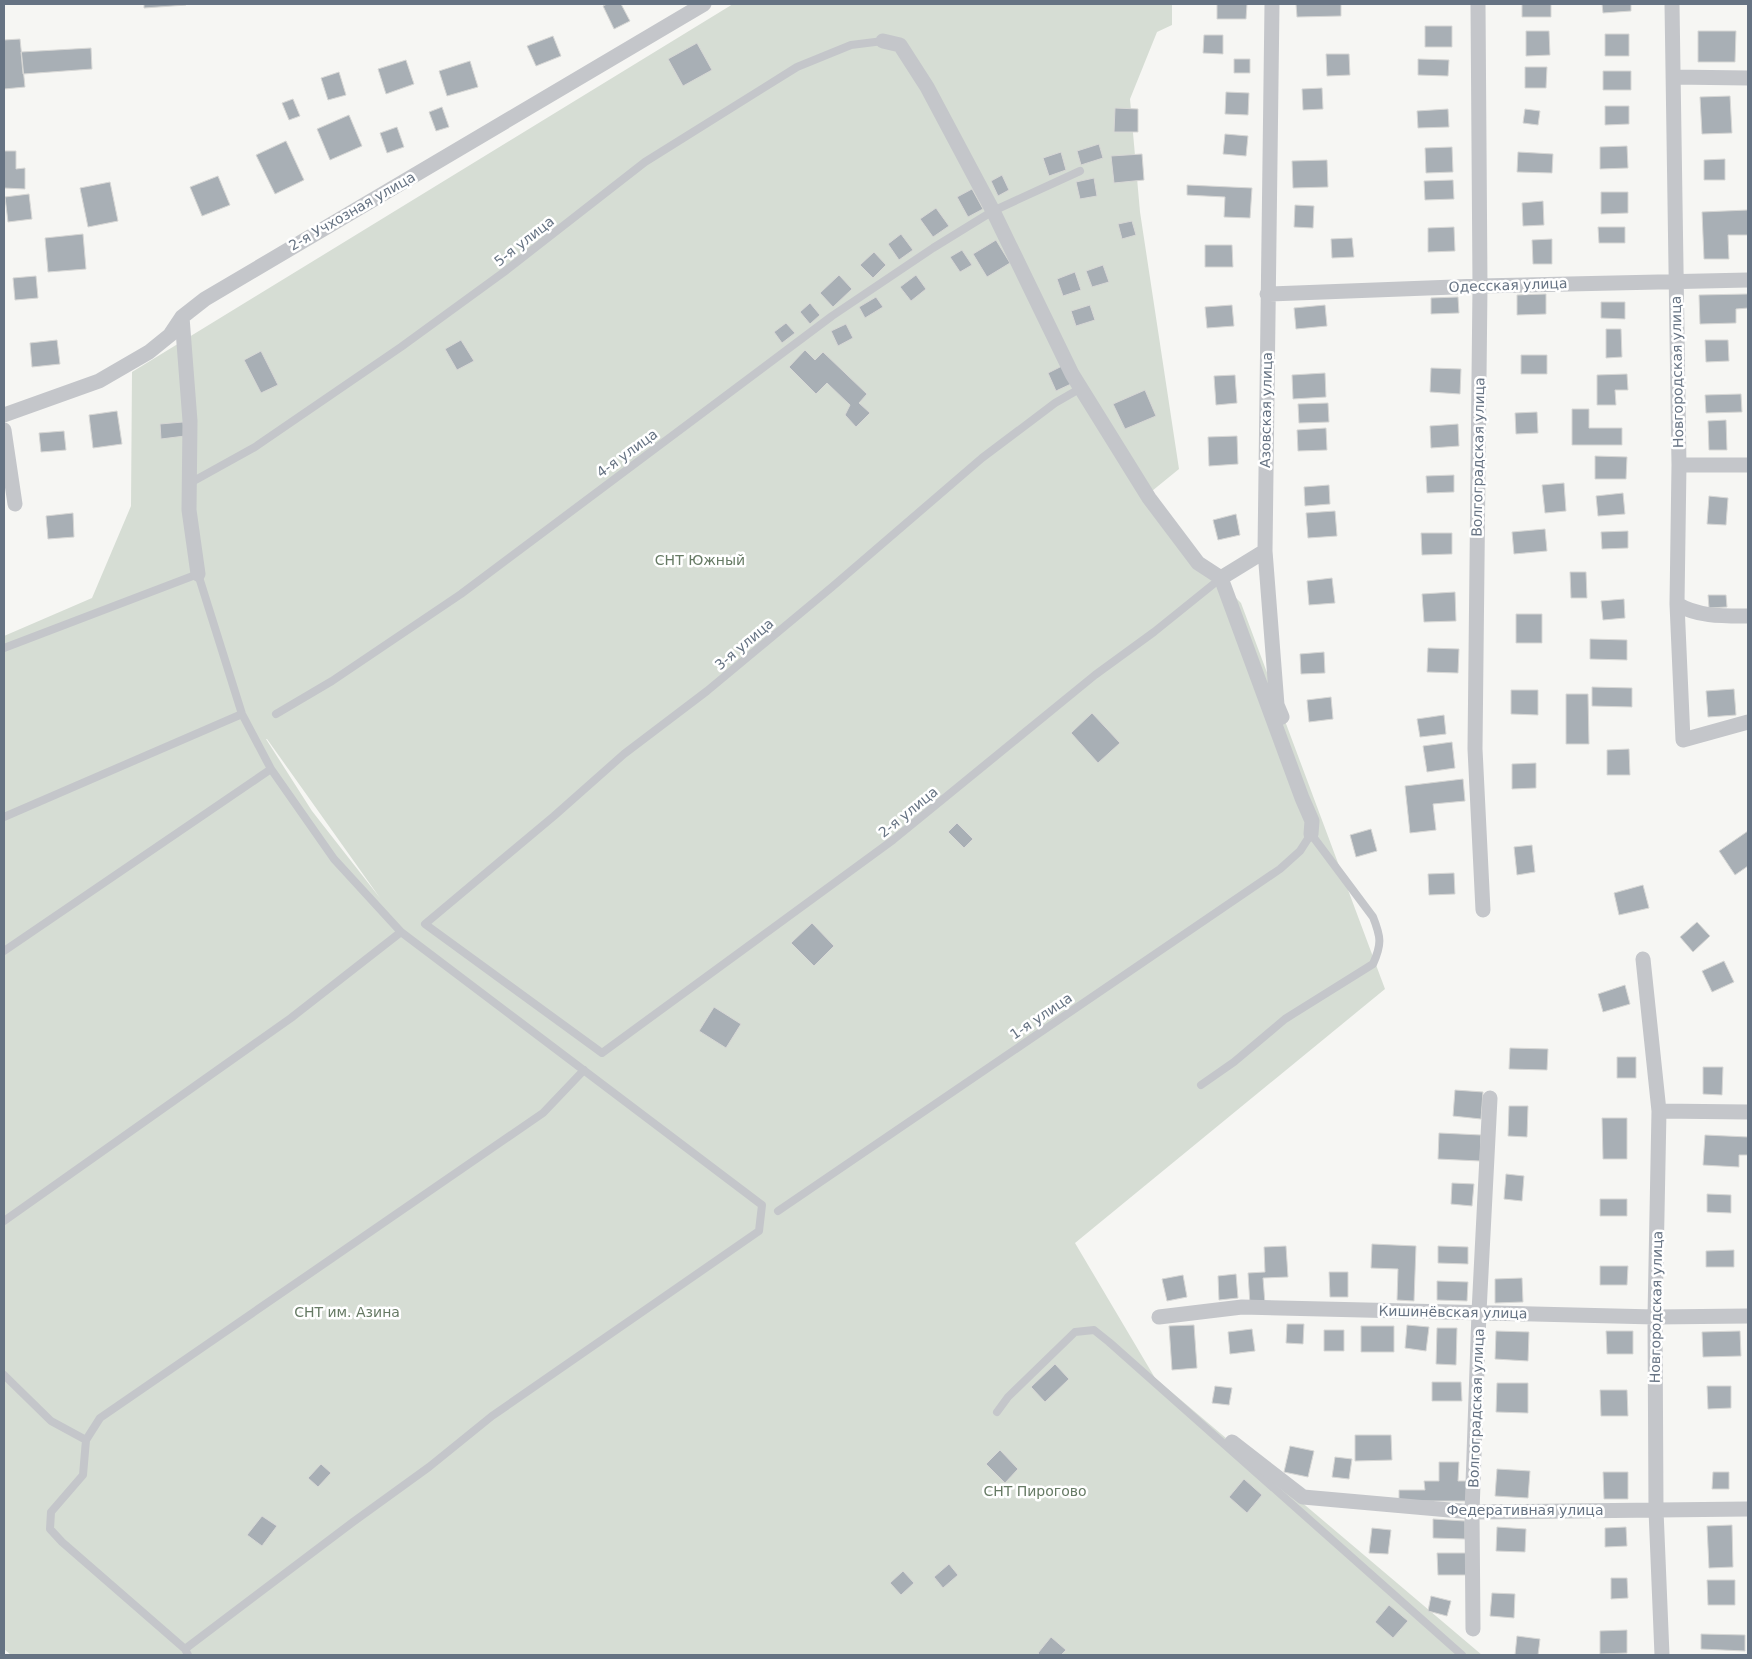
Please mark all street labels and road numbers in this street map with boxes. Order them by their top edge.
street label: 2-я Учхозная улица [286,168,418,254]
street label: 5-я улица [491,213,557,269]
street label: Одесская улица [1448,275,1568,295]
street label: Новгородская улица [1668,296,1686,448]
street label: Азовская улица [1257,352,1275,468]
street label: Волгоградская улица [1469,377,1487,537]
street label: 4-я улица [593,426,661,480]
street label: 3-я улица [712,615,776,673]
street label: 2-я улица [875,783,941,841]
street label: 1-я улица [1007,989,1075,1043]
street label: Новгородская улица [1647,1231,1665,1383]
street label: Кишинёвская улица [1378,1303,1528,1321]
street label: Волгоградская улица [1465,1328,1487,1488]
street label: Федеративная улица [1447,1502,1603,1518]

